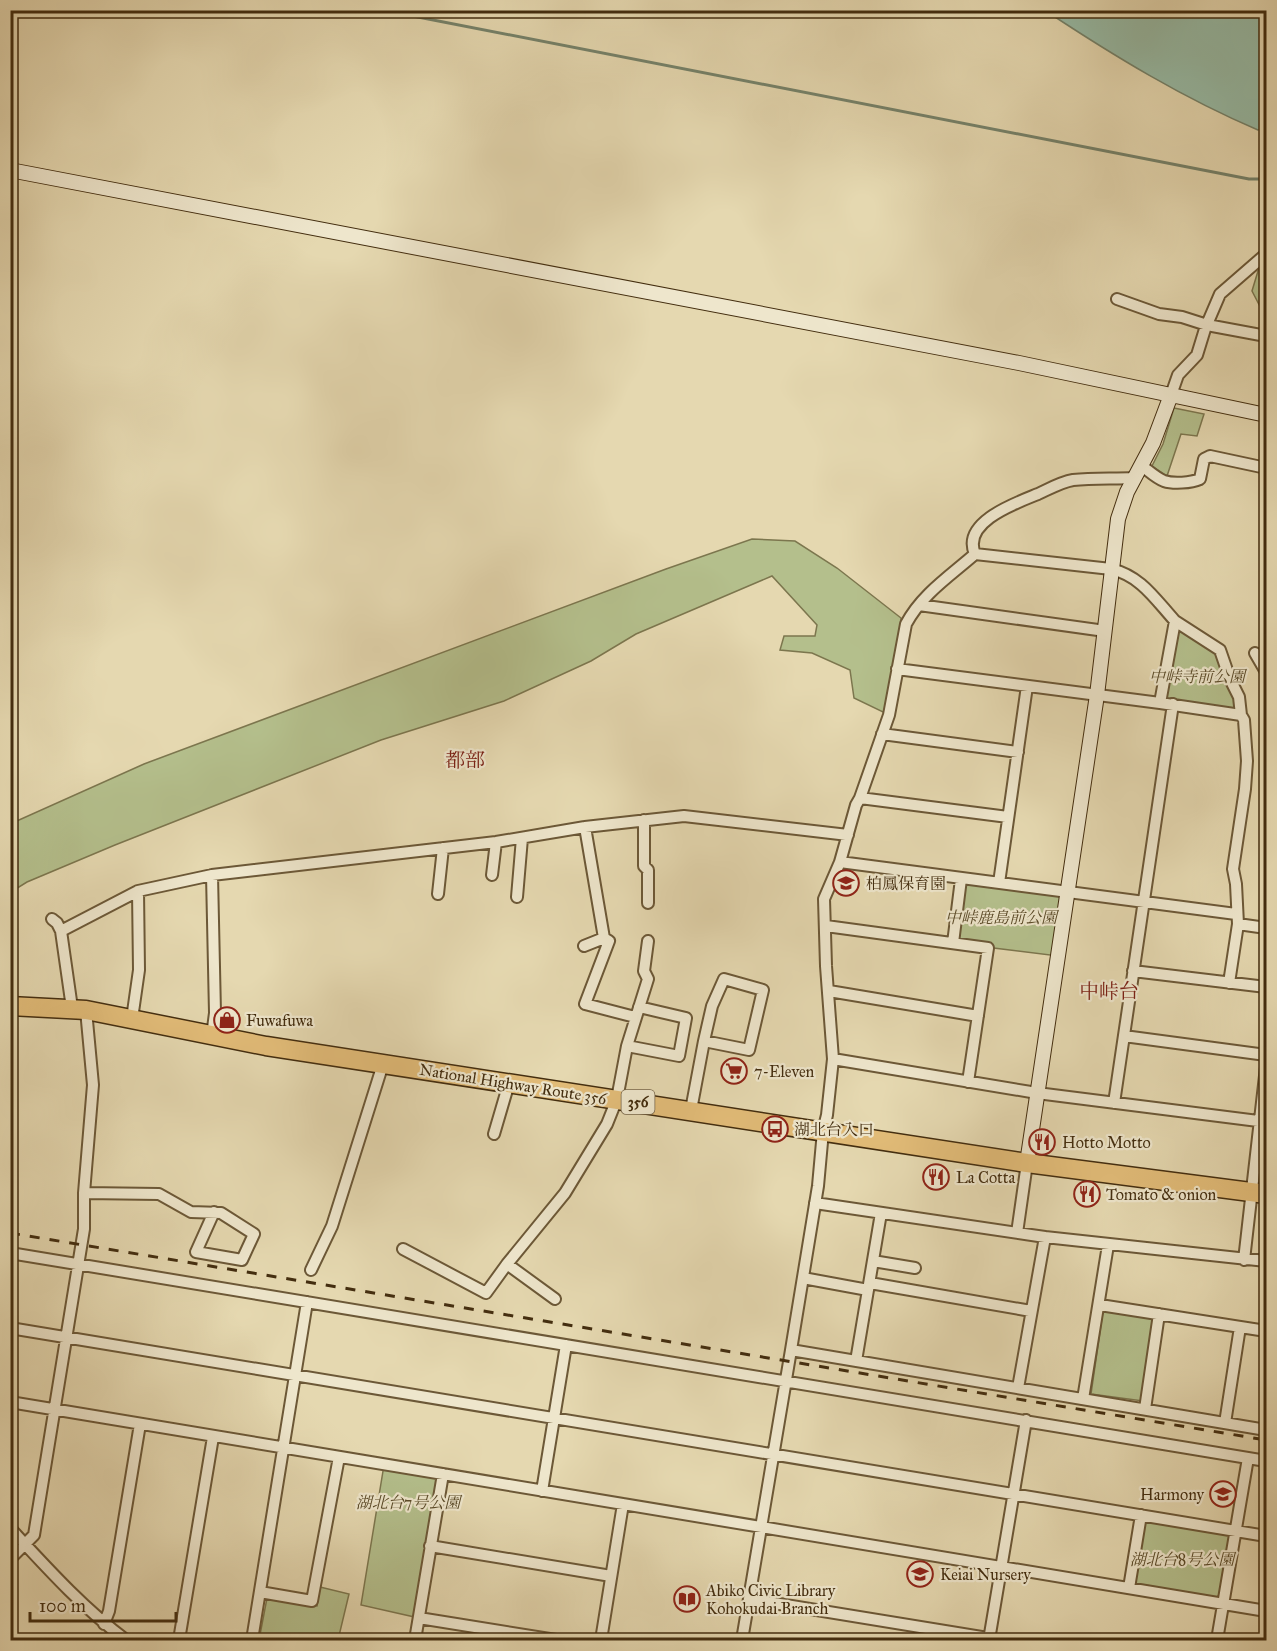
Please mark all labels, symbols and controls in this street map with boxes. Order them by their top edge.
park label: 中峠寺前公園 [1149,667,1248,686]
district label: 都部 [445,748,485,772]
school or university icon: 柏鳳保育園 [831,868,861,898]
place label: 柏鳳保育園 [866,874,946,893]
park label: 中峠鹿島前公園 [945,908,1060,927]
district label: 中峠台 [1079,979,1139,1003]
shop icon: Fuwafuwa [212,1005,242,1035]
place label: Fuwafuwa [246,1011,313,1030]
supermarket icon: 7-Eleven [719,1056,749,1086]
street label: National Highway Route 356 [418,1060,609,1109]
place label: 7-Eleven [754,1062,815,1081]
road number: 356 [622,1090,654,1114]
bus stop icon: 湖北台入口 [760,1114,790,1144]
place label: 湖北台入口 [794,1120,874,1139]
restaurant icon: Hotto Motto [1027,1127,1057,1157]
place label: Hotto Motto [1062,1133,1151,1152]
restaurant icon: La Cotta [921,1162,951,1192]
place label: La Cotta [956,1168,1015,1187]
restaurant icon: Tomato & onion [1072,1179,1102,1209]
place label: Tomato & onion [1106,1185,1217,1204]
school or university icon: Harmony [1208,1479,1238,1509]
place label: Harmony [1140,1485,1204,1504]
park label: 湖北台7号公園 [356,1493,463,1512]
park label: 湖北台8号公園 [1130,1550,1237,1569]
school or university icon: Keiai Nursery [905,1559,935,1589]
place label: Keiai Nursery [940,1565,1031,1584]
place label: Abiko Civic Library Kohokudai Branch [705,1581,836,1618]
library icon: Abiko Civic Library Kohokudai Branch [672,1584,702,1614]
scale bar [30,1585,176,1623]
text: 100 m [39,1595,86,1617]

